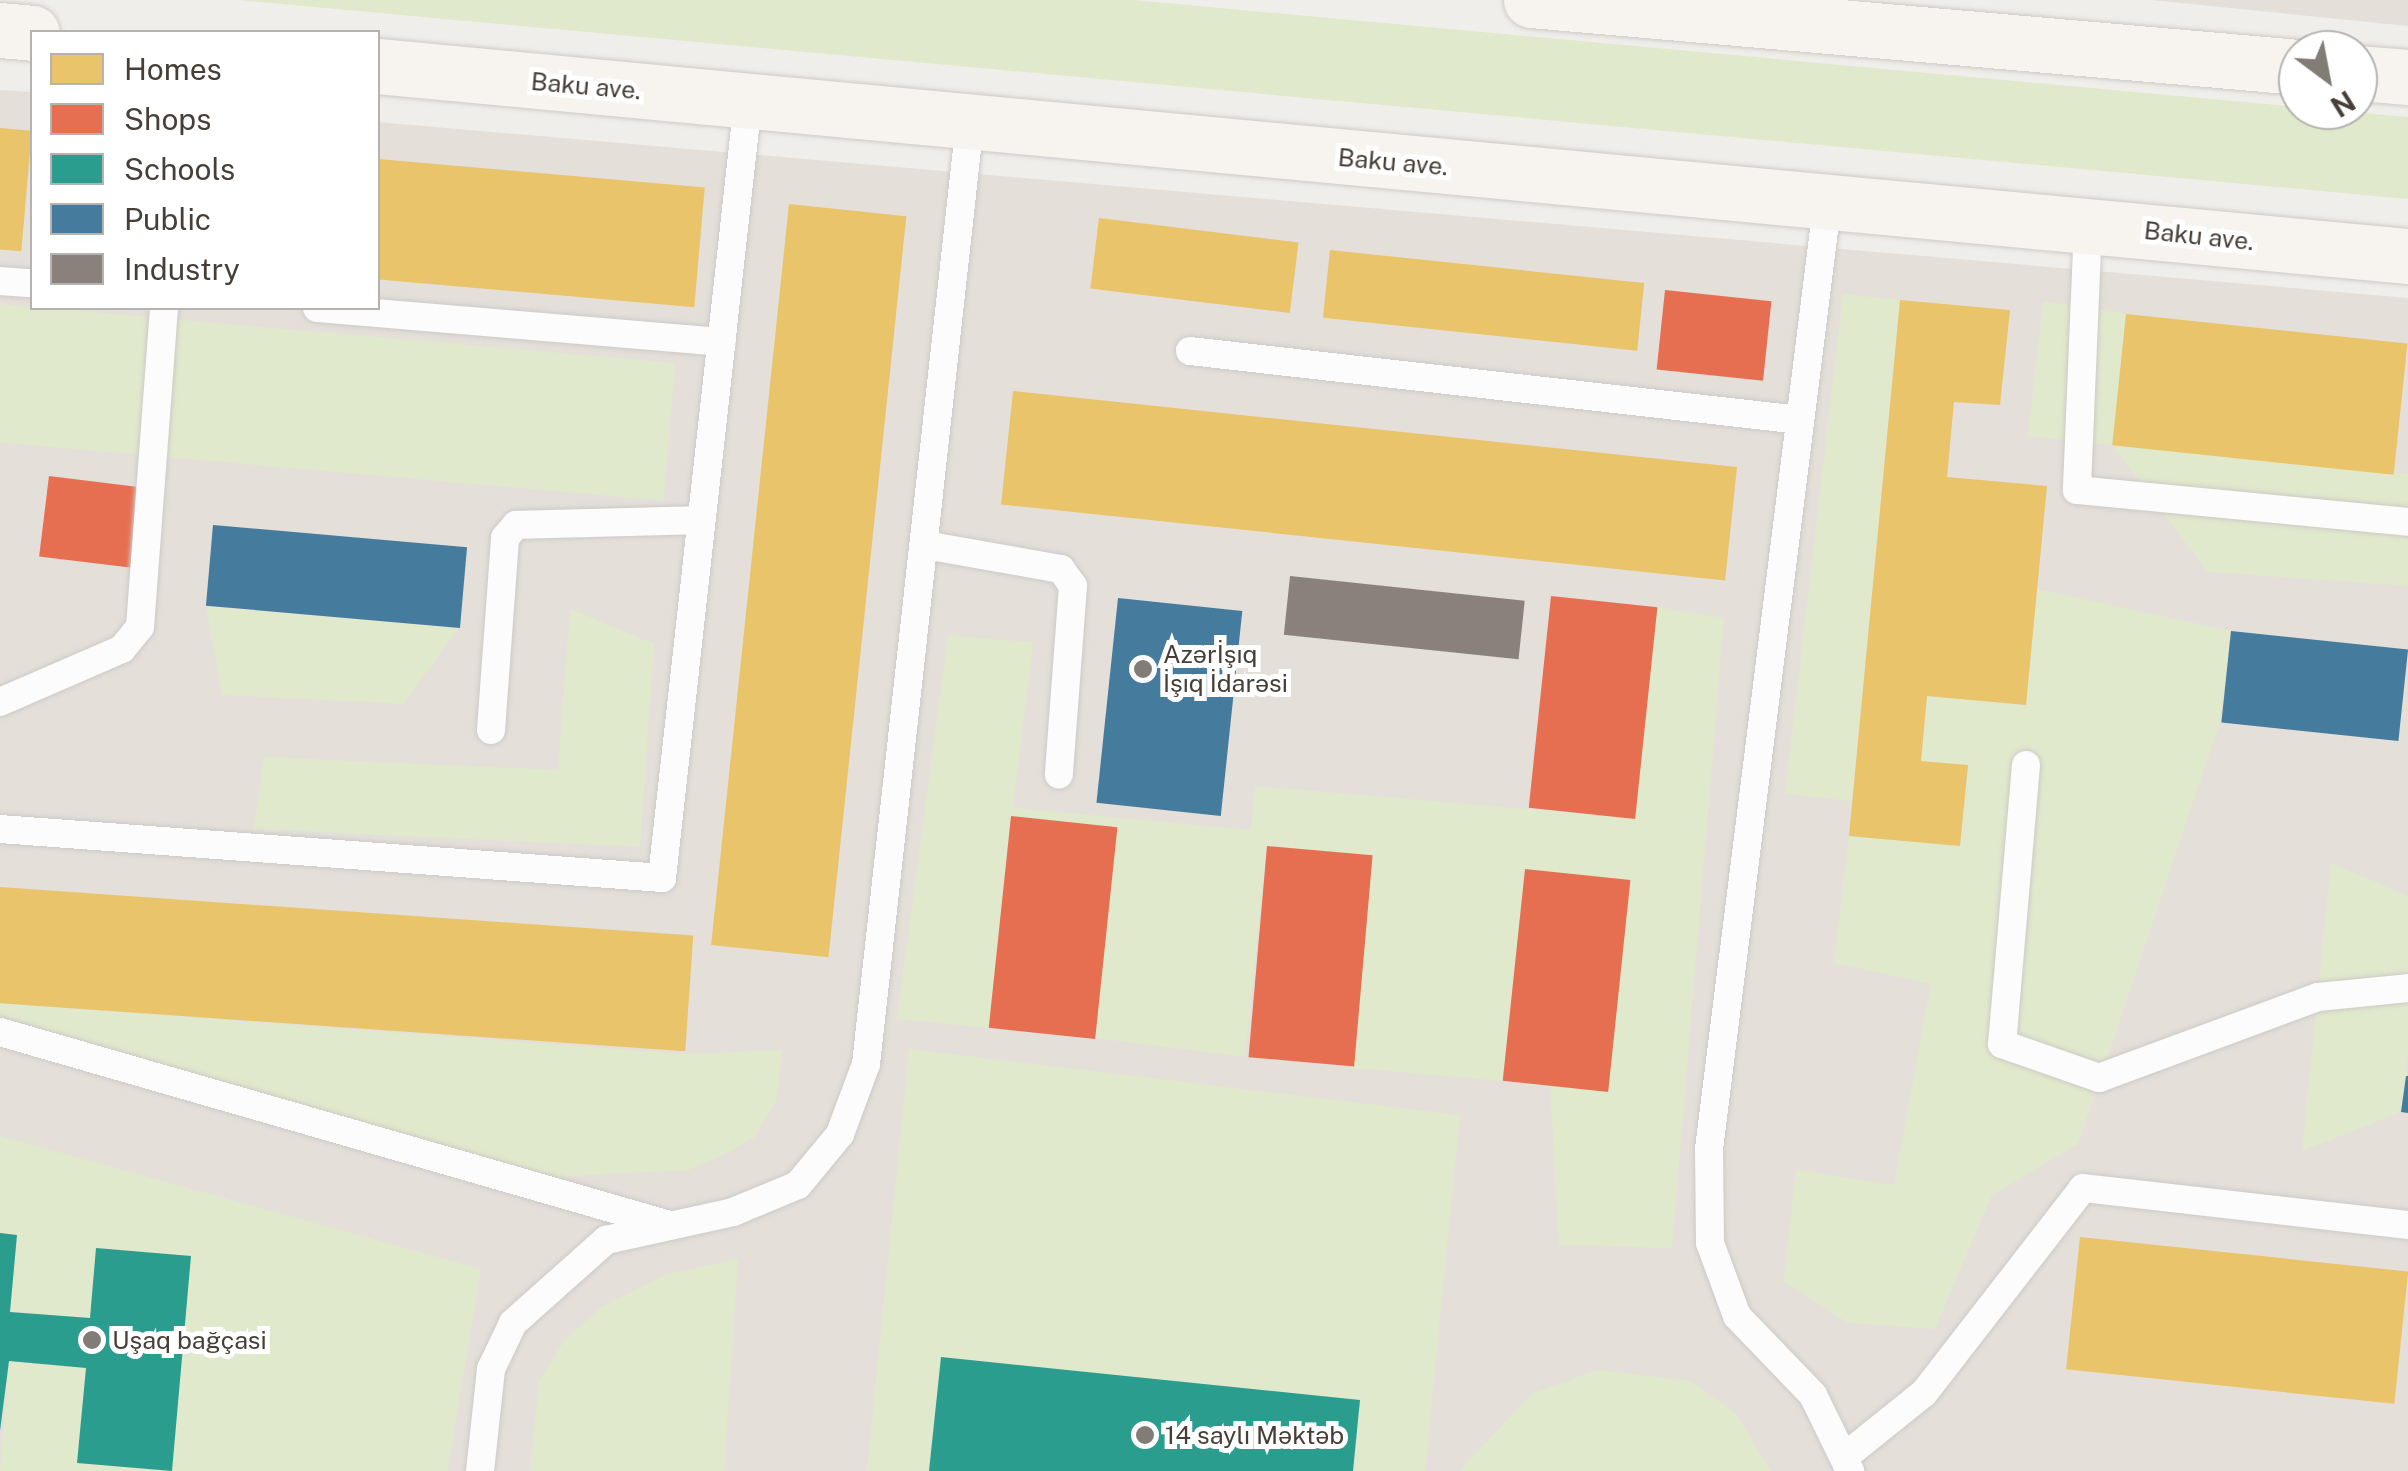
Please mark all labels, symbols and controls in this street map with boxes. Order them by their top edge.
legend [30,30,380,310]
north arrow [2278,30,2378,130]
text: Homes [124,51,222,87]
street label: Baku ave. [530,66,642,106]
text: N [2325,84,2361,124]
text: Shops [124,101,211,137]
street label: Baku ave. [1337,142,1449,182]
text: Schools [124,151,235,187]
text: Public [124,201,211,237]
street label: Baku ave. [2142,215,2256,257]
text: Industry [124,251,240,287]
place label: Azərİşıq İşıq İdarəsi [1163,640,1288,699]
marker: Azərİşıq İşıq İdarəsi [1132,658,1154,680]
place label: Uşaq bağçasi [112,1325,267,1355]
marker: Uşaq bağçasi [81,1329,103,1351]
place label: 14 saylı Məktəb [1165,1420,1344,1450]
marker: 14 saylı Məktəb [1134,1424,1156,1446]

